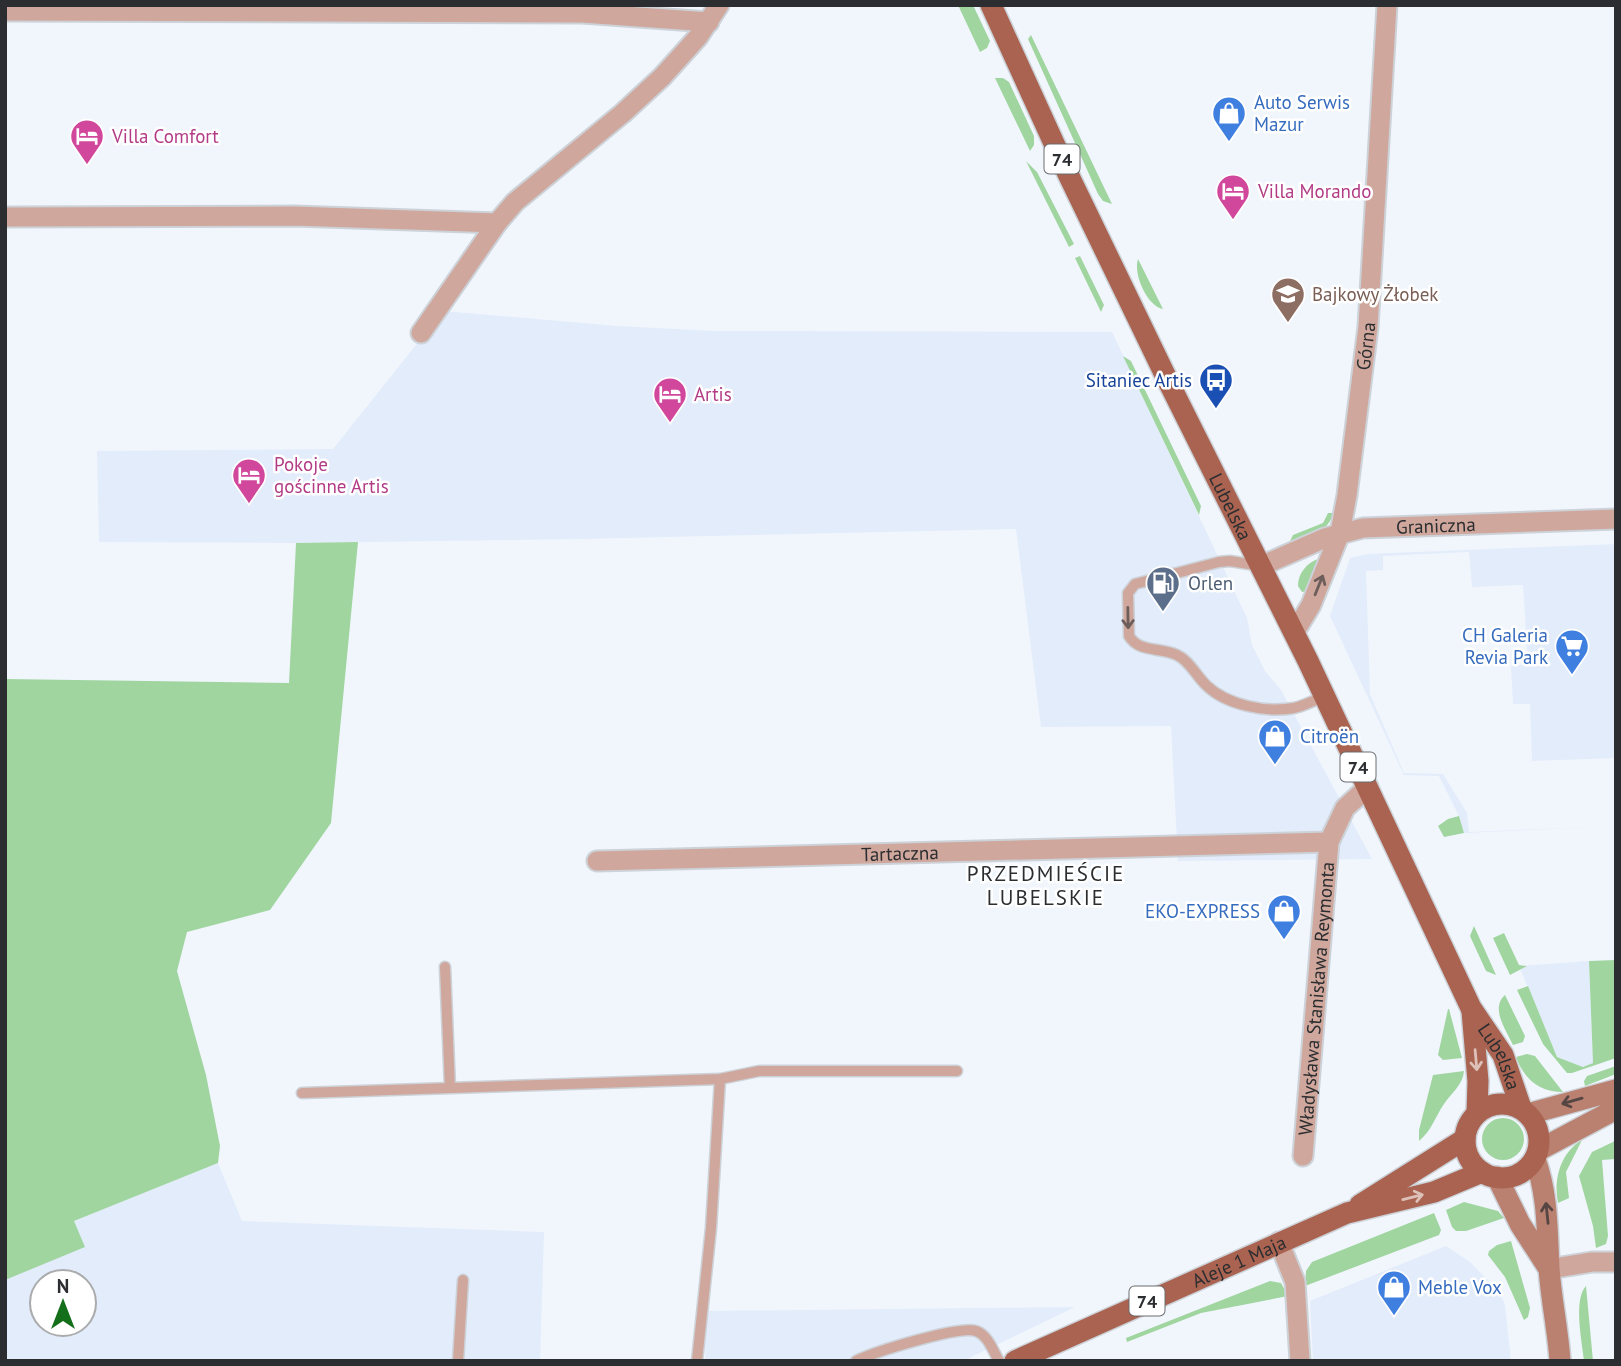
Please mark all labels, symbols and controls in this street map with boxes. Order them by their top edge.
place label: Auto Serwis Mazur [1254,90,1350,136]
shop icon: Auto Serwis Mazur [1210,94,1248,143]
hotel icon: Villa Comfort [68,117,106,166]
place label: Villa Comfort [111,124,219,148]
road number: 74 [1044,144,1080,174]
hotel icon: Villa Morando [1214,172,1252,221]
place label: Villa Morando [1257,179,1371,203]
school or university icon: Bajkowy Żłobek [1269,275,1307,324]
place label: Bajkowy Żłobek [1312,282,1438,306]
street label: Górna [1351,322,1380,372]
bus stop icon: Sitaniec Artis [1197,361,1235,410]
place label: Sitaniec Artis [1086,368,1192,392]
hotel icon: Artis [651,375,689,424]
place label: Artis [694,382,732,406]
place label: Pokoje gościnne Artis [274,452,389,498]
hotel icon: Pokoje gościnne Artis [230,456,268,505]
street label: Lubelska [1204,469,1258,544]
street label: Graniczna [1396,512,1476,539]
fuel station icon: Orlen [1144,564,1182,613]
place label: Orlen [1188,571,1233,595]
one-way arrow [1314,574,1327,596]
one-way arrow [1121,606,1135,629]
place label: CH Galeria Revia Park [1462,623,1548,669]
supermarket icon: CH Galeria Revia Park [1553,627,1591,676]
shop icon: Citroën [1256,717,1294,766]
place label: Citroën [1300,724,1359,748]
road number: 74 [1340,752,1376,782]
street label: Tartaczna [861,840,939,866]
district label: PRZEDMIEŚCIE LUBELSKIE [967,860,1125,911]
street label: Władysława Stanisława Reymonta [1293,861,1339,1136]
shop icon: EKO-EXPRESS [1265,892,1303,941]
place label: EKO-EXPRESS [1145,899,1260,923]
street label: Lubelska [1473,1019,1526,1093]
one-way arrow [1470,1049,1483,1071]
one-way arrow [1561,1096,1583,1109]
one-way arrow [1401,1190,1424,1203]
one-way arrow [1540,1202,1553,1225]
street label: Aleje 1 Maja [1188,1230,1290,1293]
north arrow [28,1268,98,1338]
shop icon: Meble Vox [1375,1268,1413,1317]
text: N [57,1274,69,1298]
place label: Meble Vox [1418,1275,1502,1299]
road number: 74 [1130,1286,1164,1316]

